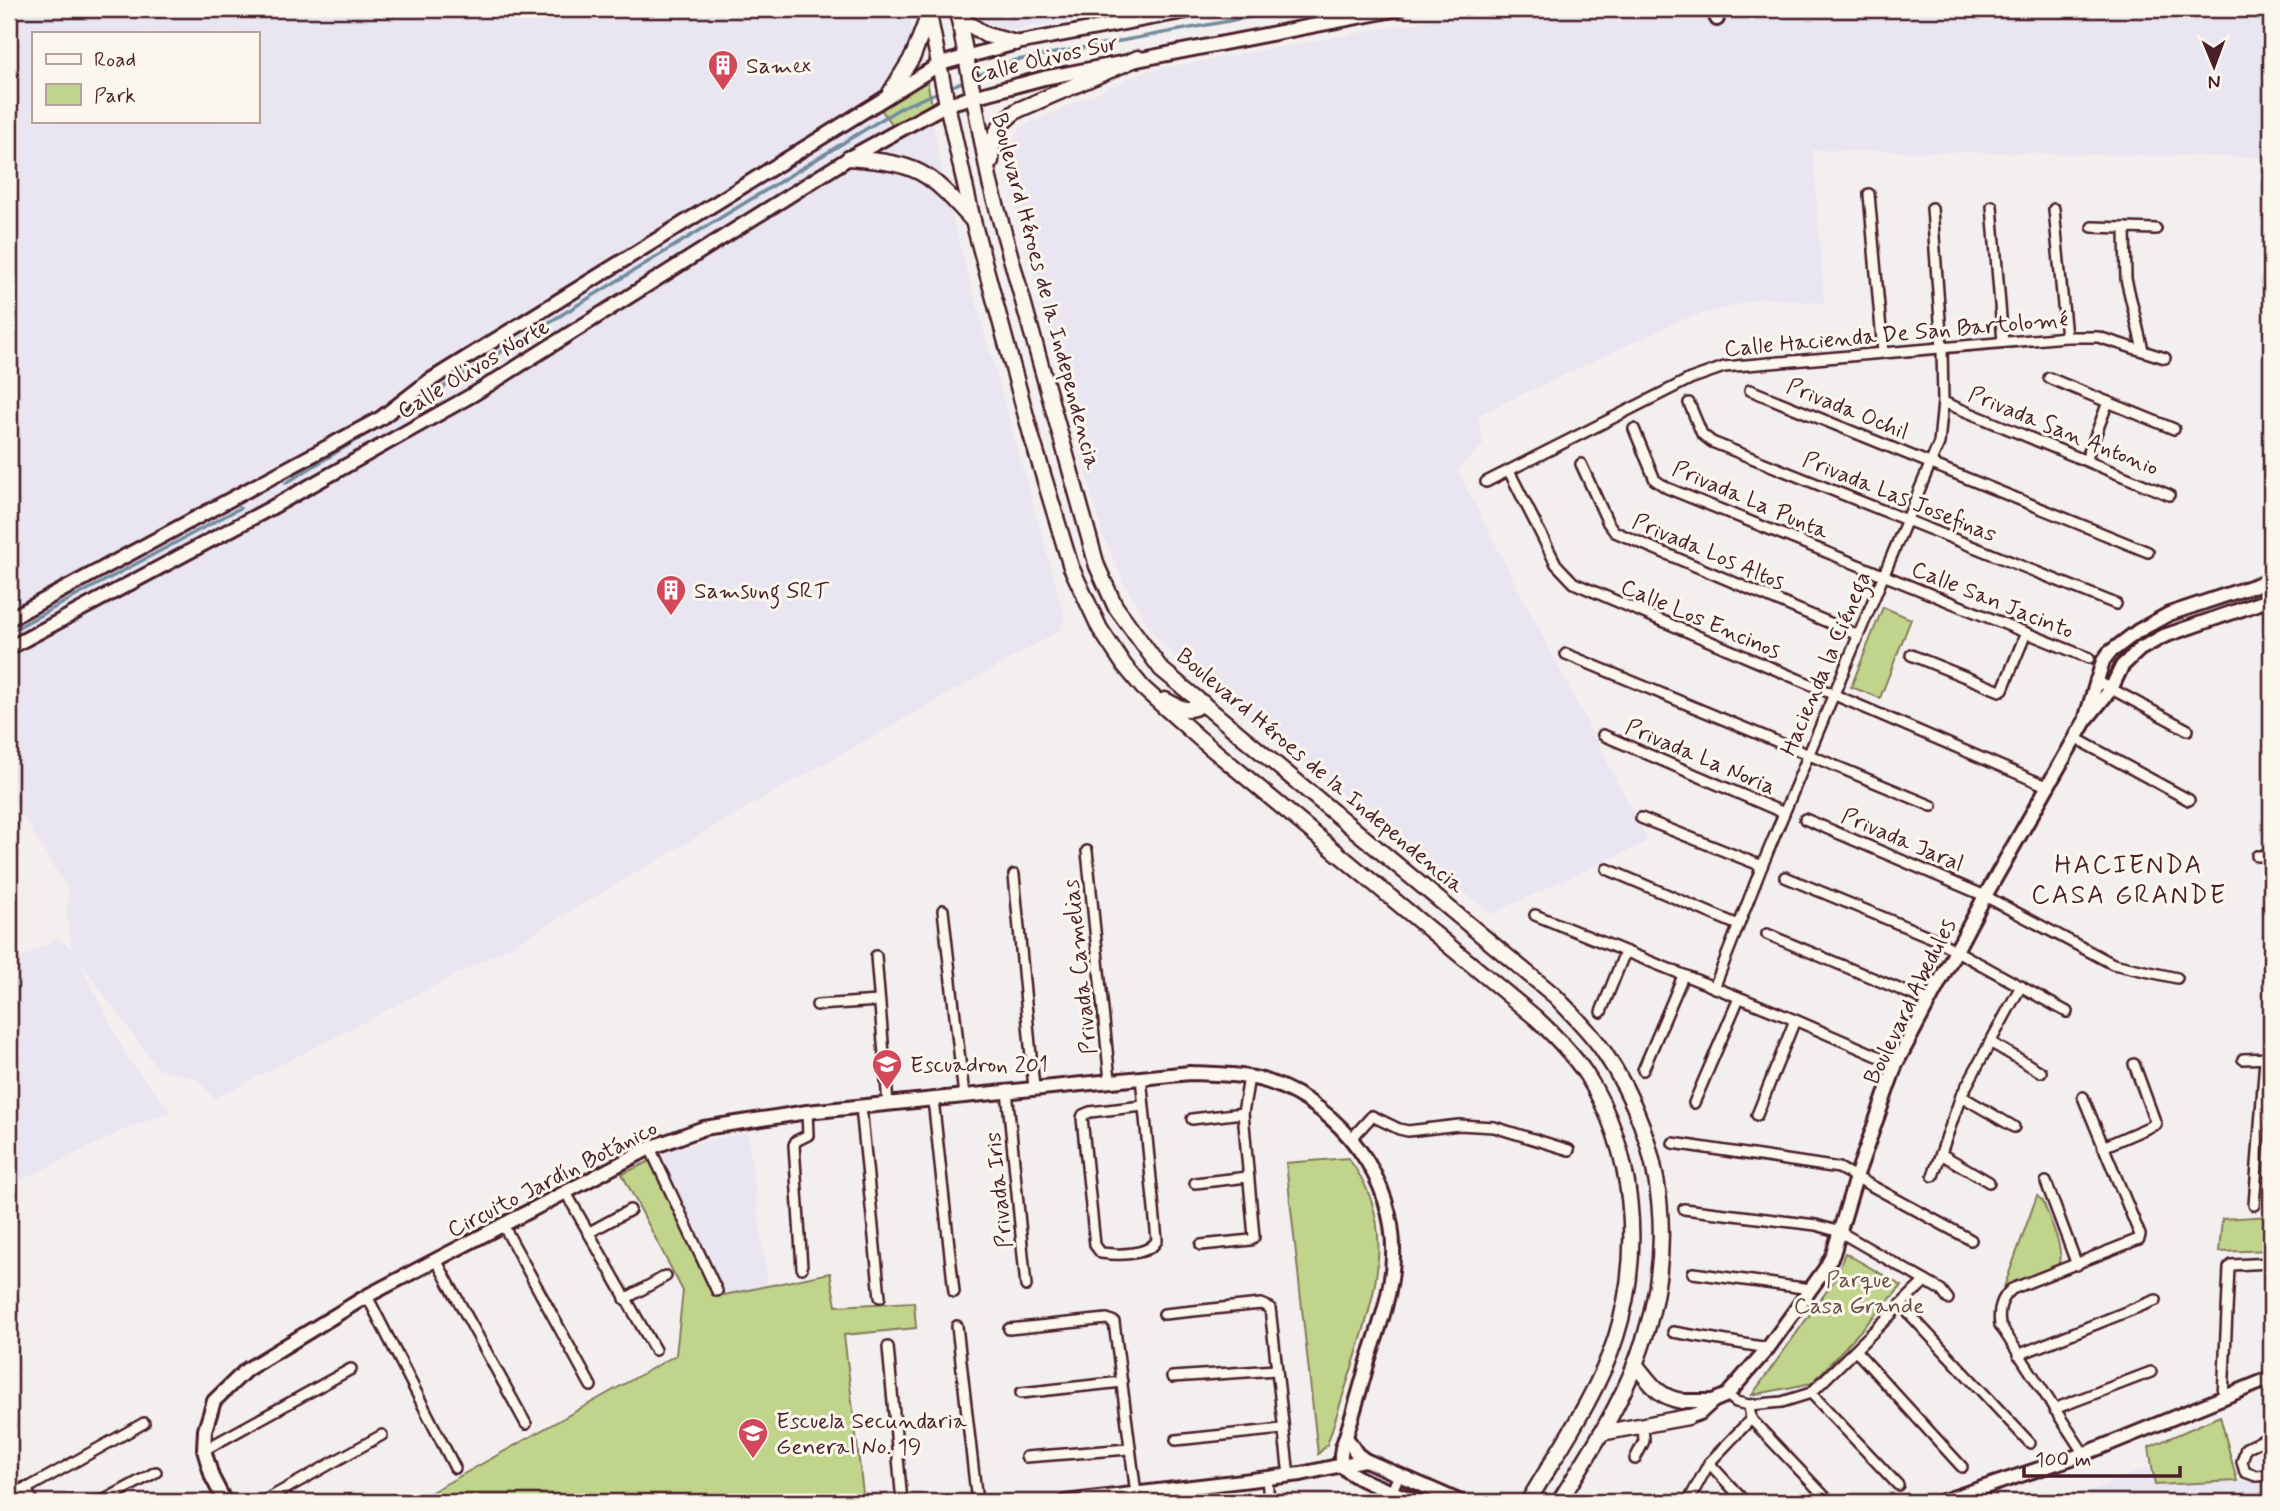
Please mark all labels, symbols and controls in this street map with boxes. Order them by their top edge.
street label: Calle Olivos Sur [967,28,1122,92]
legend [32,32,259,122]
north arrow [2178,32,2248,102]
text: Road [94,46,136,74]
building icon: Samex [706,48,740,92]
place label: Samex [746,52,812,82]
text: N [2208,69,2221,94]
text: Park [94,82,136,110]
street label: Boulevard Héroes de la Independencia [983,110,1107,473]
street label: Calle Hacienda De San Bartolomé [1723,305,2069,365]
street label: Calle Olivos Norte [392,312,556,427]
street label: Privada Ochil [1782,372,1913,448]
street label: Privada San Antonio [1964,380,2163,484]
street label: Privada Las Josefinas [1798,445,2001,550]
street label: Privada La Punta [1668,454,1833,547]
street label: Privada Los Altos [1628,507,1789,598]
street label: Calle San Jacinto [1907,555,2078,647]
street label: Hacienda la Ciénega [1774,567,1881,761]
building icon: Samsung SRT [654,573,688,617]
street label: Calle Los Encinos [1616,573,1785,667]
place label: Samsung SRT [694,577,830,609]
street label: Boulevard Héroes de la Independencia [1169,642,1470,901]
street label: Privada La Noria [1621,713,1780,803]
street label: Privada Jaral [1836,802,1968,880]
district label: HACIENDA CASA GRANDE [2031,849,2227,913]
street label: Privada Camelias [1057,878,1105,1056]
street label: Boulevard Abedules [1858,914,1964,1090]
school or university icon: Escuadron 201 [870,1047,904,1091]
place label: Escuadron 201 [910,1051,1048,1081]
street label: Circuito Jardín Botánico [443,1114,663,1246]
street label: Privada Iris [979,1130,1021,1249]
park label: Parque Casa Grande [1794,1266,1924,1322]
place label: Escuela Secundaria General No. 19 [776,1407,967,1463]
school or university icon: Escuela Secundaria General No. 19 [736,1416,770,1460]
scale bar [2024,1434,2180,1478]
text: 100 m [2035,1446,2091,1474]

